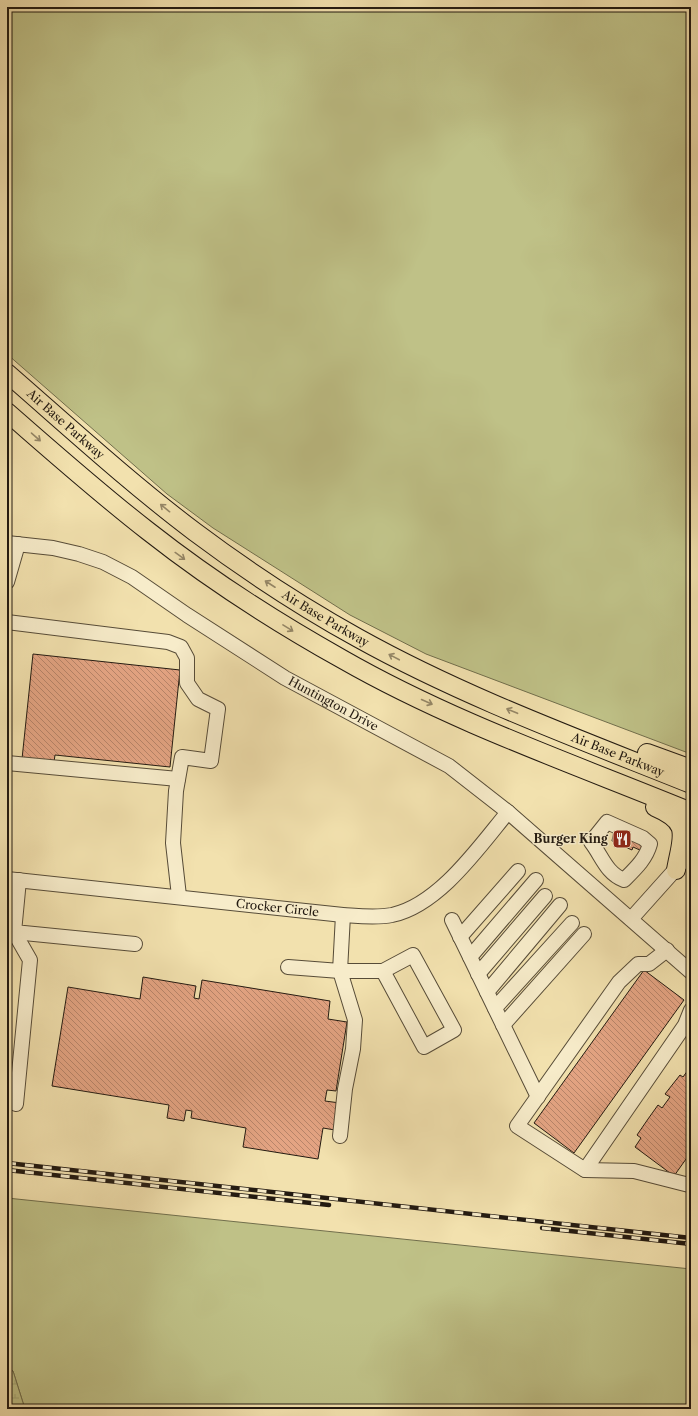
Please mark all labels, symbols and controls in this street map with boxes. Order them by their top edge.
street label: Air Base Parkway [23,385,108,462]
one-way arrow [31,433,42,442]
one-way arrow [159,503,170,512]
one-way arrow [174,551,185,560]
one-way arrow [265,580,276,588]
street label: Air Base Parkway [279,586,372,650]
one-way arrow [282,624,293,632]
one-way arrow [388,653,400,660]
street label: Huntington Drive [286,673,381,734]
one-way arrow [421,699,433,706]
one-way arrow [507,707,519,715]
street label: Air Base Parkway [568,729,667,780]
restaurant icon: Burger King [611,828,633,850]
place label: Burger King [534,831,609,846]
street label: Crocker Circle [235,896,320,919]

